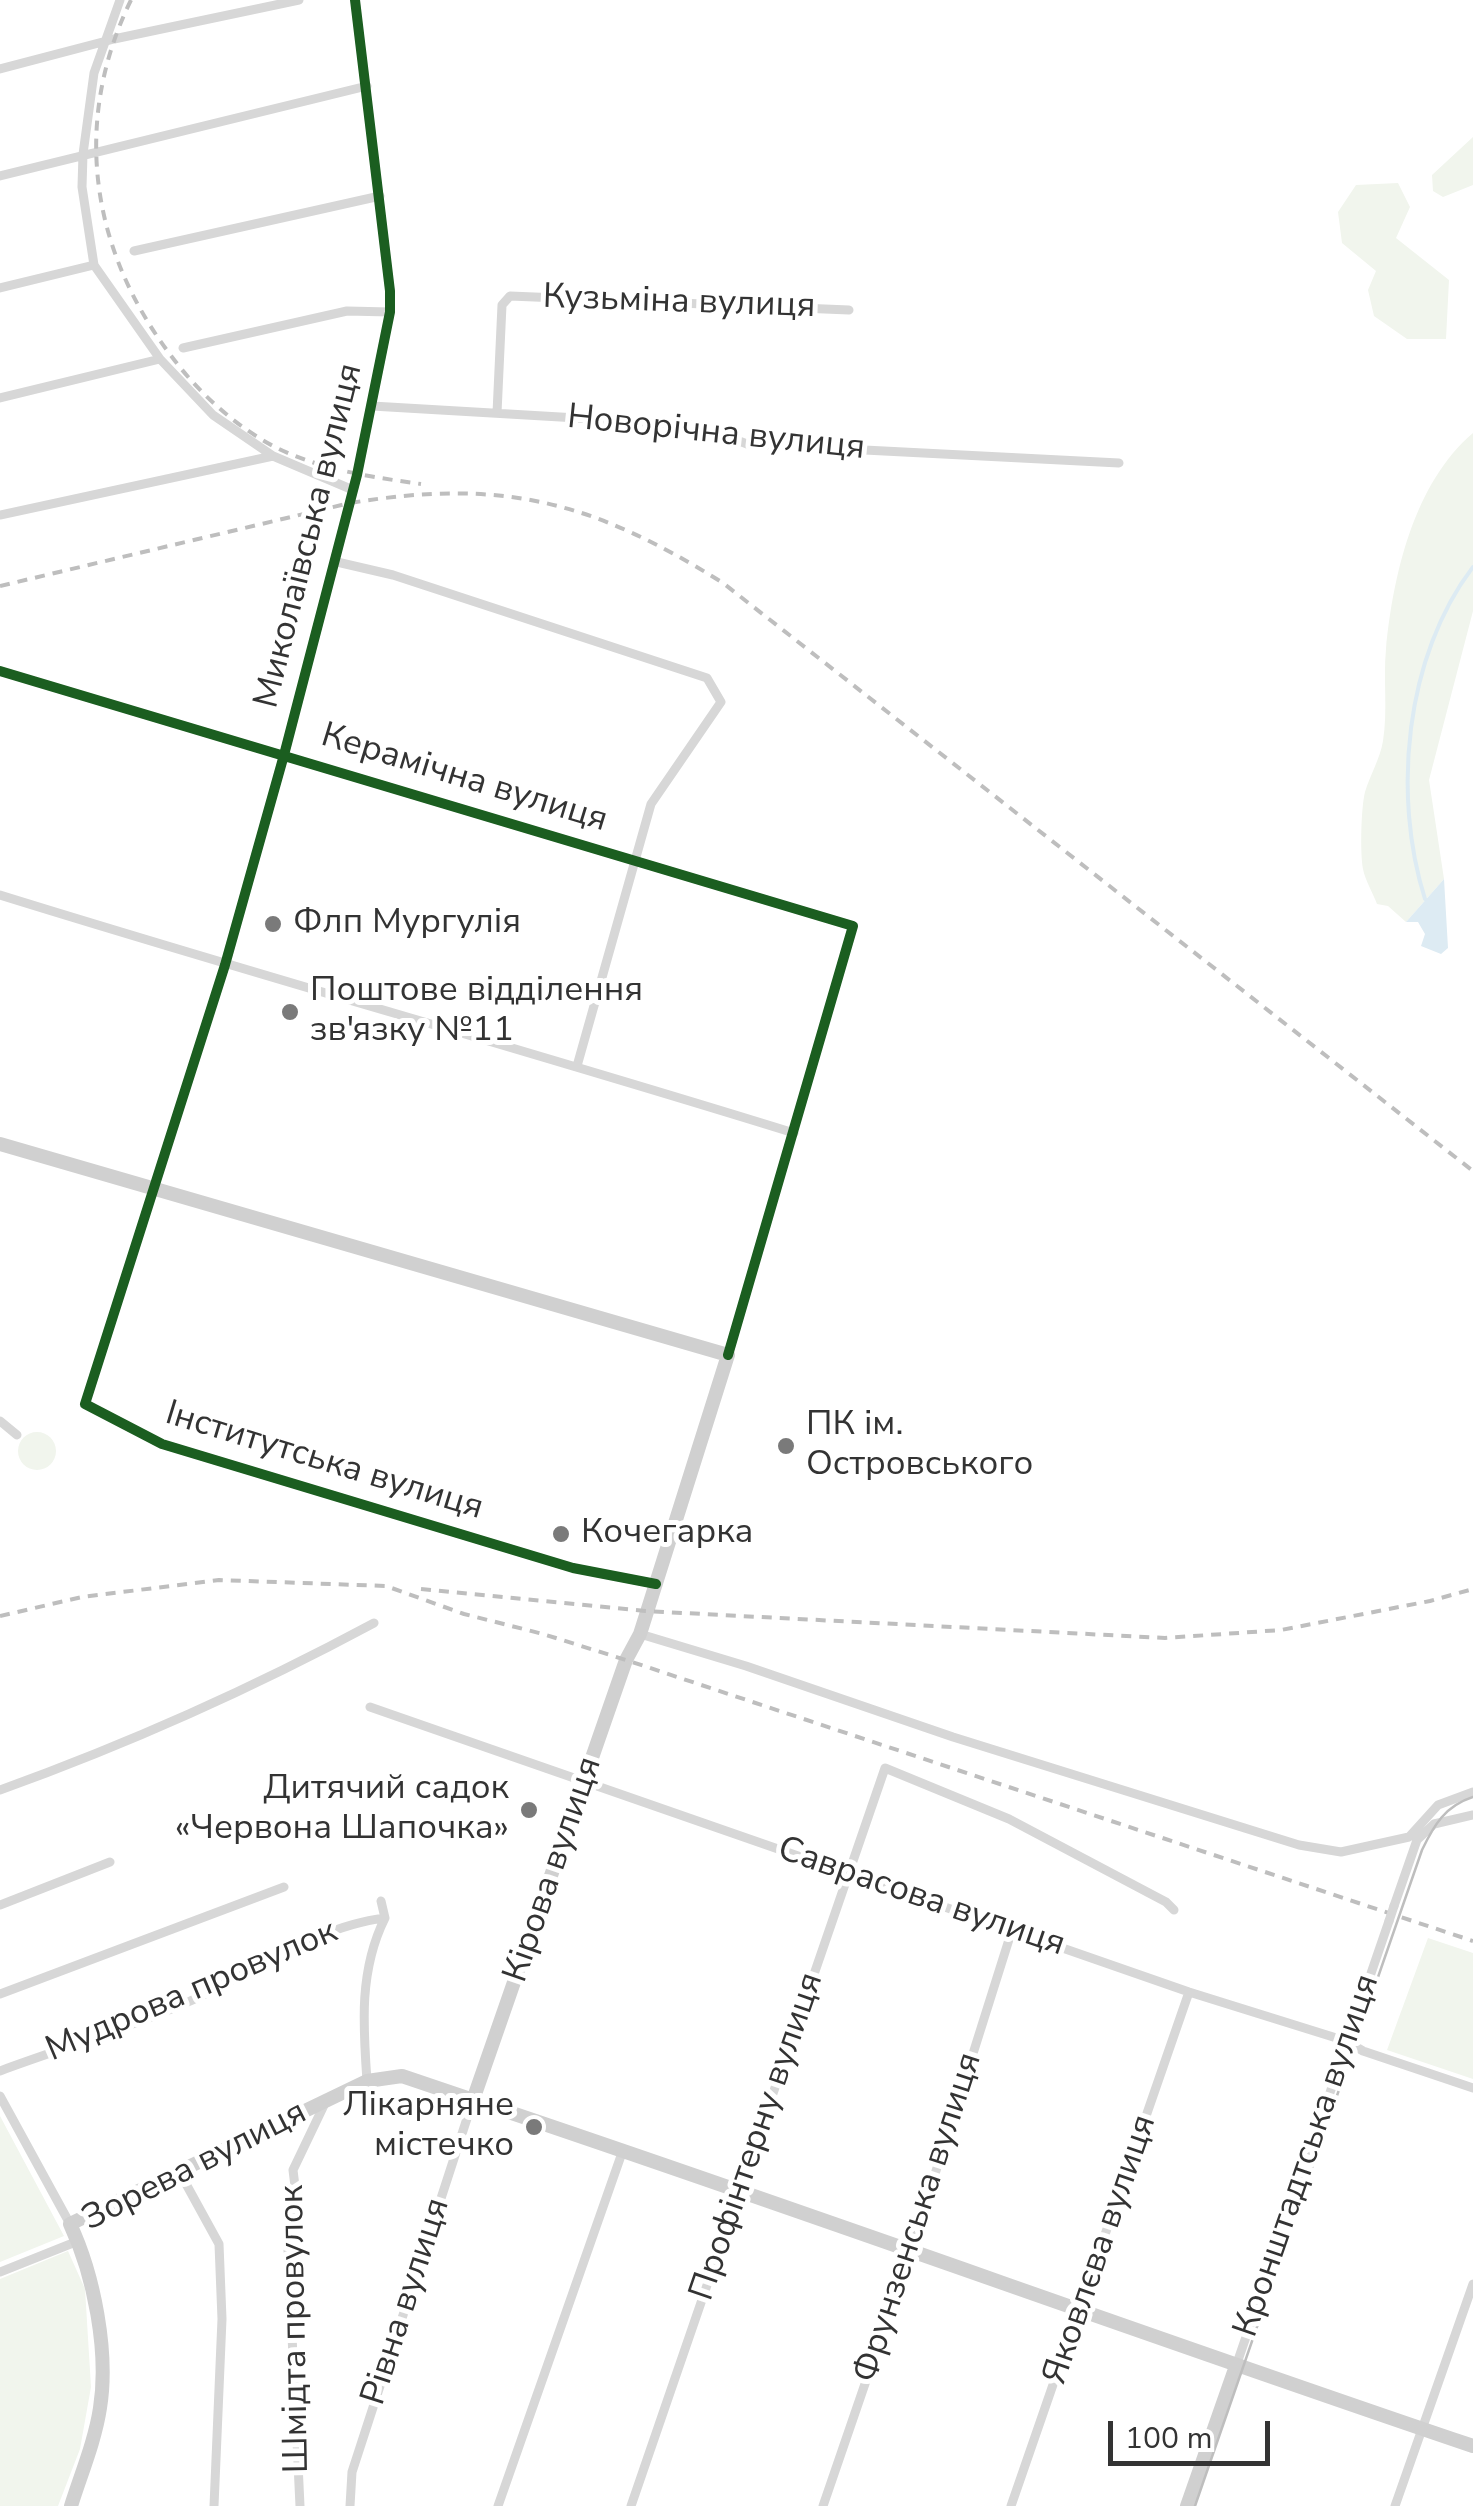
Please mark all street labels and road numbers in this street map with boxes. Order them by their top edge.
street label: Кузьміна вулиця [542,277,816,329]
street label: Миколаївська вулиця [247,360,373,712]
street label: Новорічна вулиця [565,397,867,471]
street label: Керамічна вулиця [316,716,612,842]
street label: Інститутська вулиця [160,1394,488,1530]
street label: Кірова вулиця [496,1752,612,1988]
street label: Саврасова вулиця [772,1829,1070,1967]
street label: Мудрова провулок [40,1912,344,2072]
street label: Профінтерну вулиця [682,1968,834,2306]
street label: Кронштадтська вулиця [1226,1969,1390,2343]
street label: Фрунзенська вулиця [846,2048,992,2388]
street label: Зорева вулиця [76,2093,314,2241]
street label: Яковлєва вулиця [1035,2110,1167,2390]
street label: Шмідта провулок [272,2185,320,2473]
street label: Рівна вулиця [354,2193,460,2411]

